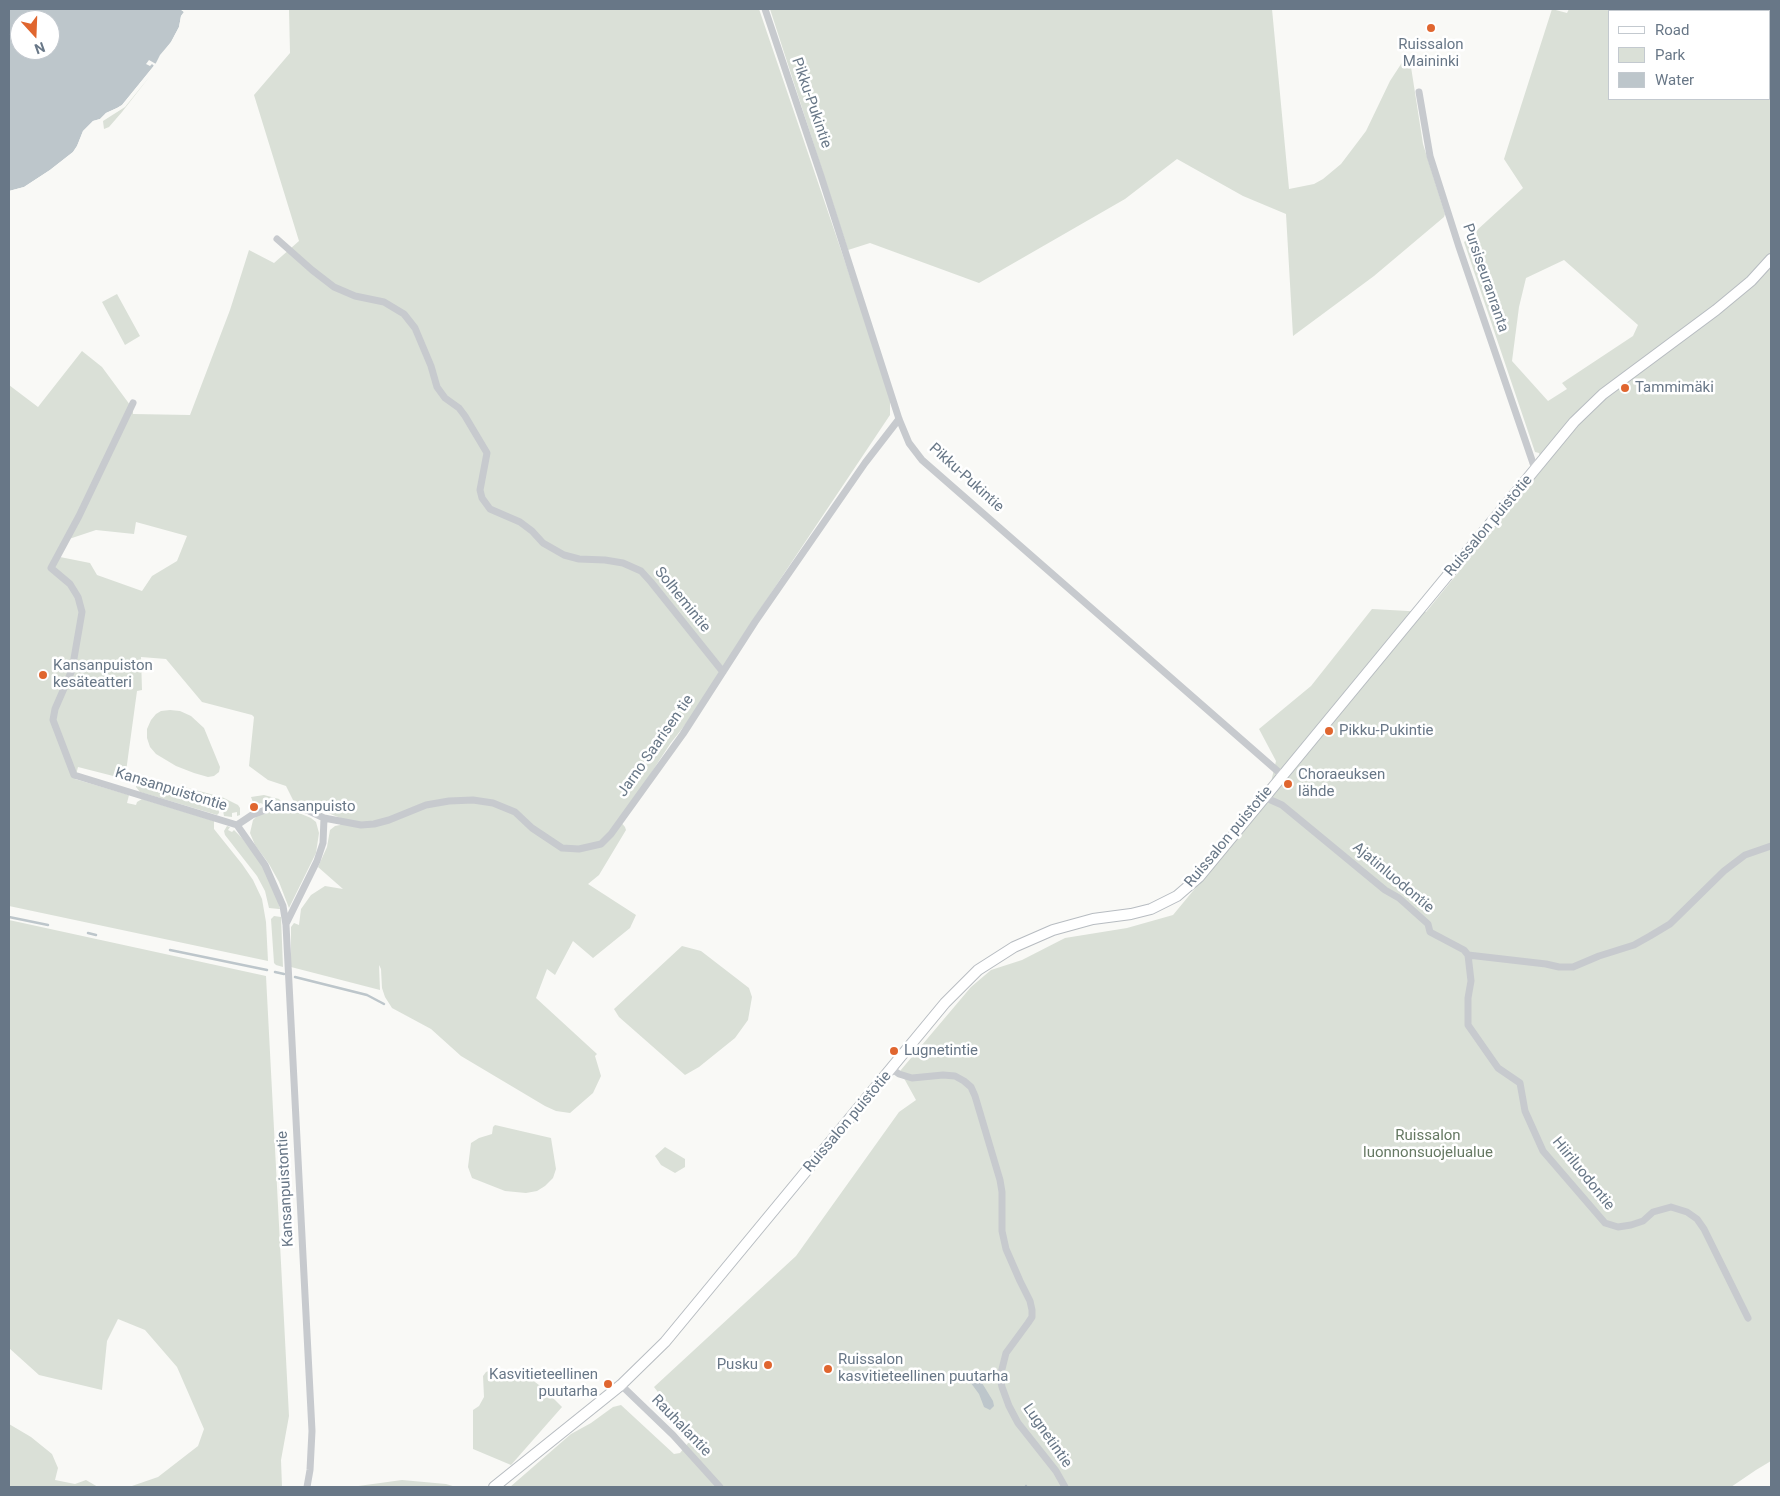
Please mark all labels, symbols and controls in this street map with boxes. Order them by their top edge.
north arrow [10,10,60,60]
legend [1608,10,1770,100]
text: Road [1655,21,1689,39]
marker: Ruissalon Maininki [1425,22,1437,34]
place label: Ruissalon Maininki [1398,36,1464,71]
text: N [32,39,47,57]
text: Park [1655,46,1685,64]
street label: Pikku-Pukintie [787,55,835,151]
text: Water [1655,71,1694,89]
street label: Pursiseuranranta [1458,221,1512,335]
place label: Tammimäki [1635,379,1714,397]
marker: Tammimäki [1619,382,1631,394]
street label: Pikku-Pukintie [925,440,1007,516]
street label: Ruissalon puistotie [1441,472,1537,580]
street label: Solhemintie [650,564,714,636]
place label: Kansanpuiston kesäteatteri [53,657,153,692]
marker: Kansanpuiston kesäteatteri [37,669,49,681]
street label: Jarno Saarisen tie [614,692,698,800]
place label: Pikku-Pukintie [1339,722,1434,740]
marker: Pikku-Pukintie [1323,725,1335,737]
street label: Kansanpuistontie [113,764,229,816]
place label: Choraeuksen lähde [1298,766,1385,801]
marker: Choraeuksen lähde [1282,778,1294,790]
street label: Ruissalon puistotie [1181,783,1277,891]
place label: Kansanpuisto [264,798,355,816]
marker: Kansanpuisto [248,801,260,813]
street label: Ajatinluodontie [1349,839,1437,917]
place label: Lugnetintie [904,1042,978,1060]
marker: Lugnetintie [888,1045,900,1057]
street label: Ruissalon puistotie [800,1068,896,1176]
park label: Ruissalon luonnonsuojelualue [1363,1127,1493,1162]
street label: Kansanpuistontie [274,1130,298,1248]
street label: Hiiriluodontie [1548,1134,1618,1214]
place label: Ruissalon kasvitieteellinen puutarha [838,1351,1008,1386]
place label: Pusku [717,1356,758,1374]
marker: Pusku [762,1359,774,1371]
marker: Ruissalon kasvitieteellinen puutarha [822,1363,834,1375]
place label: Kasvitieteellinen puutarha [489,1366,598,1401]
marker: Kasvitieteellinen puutarha [602,1378,614,1390]
street label: Rauhalantie [647,1391,715,1461]
street label: Lugnetintie [1018,1401,1076,1471]

